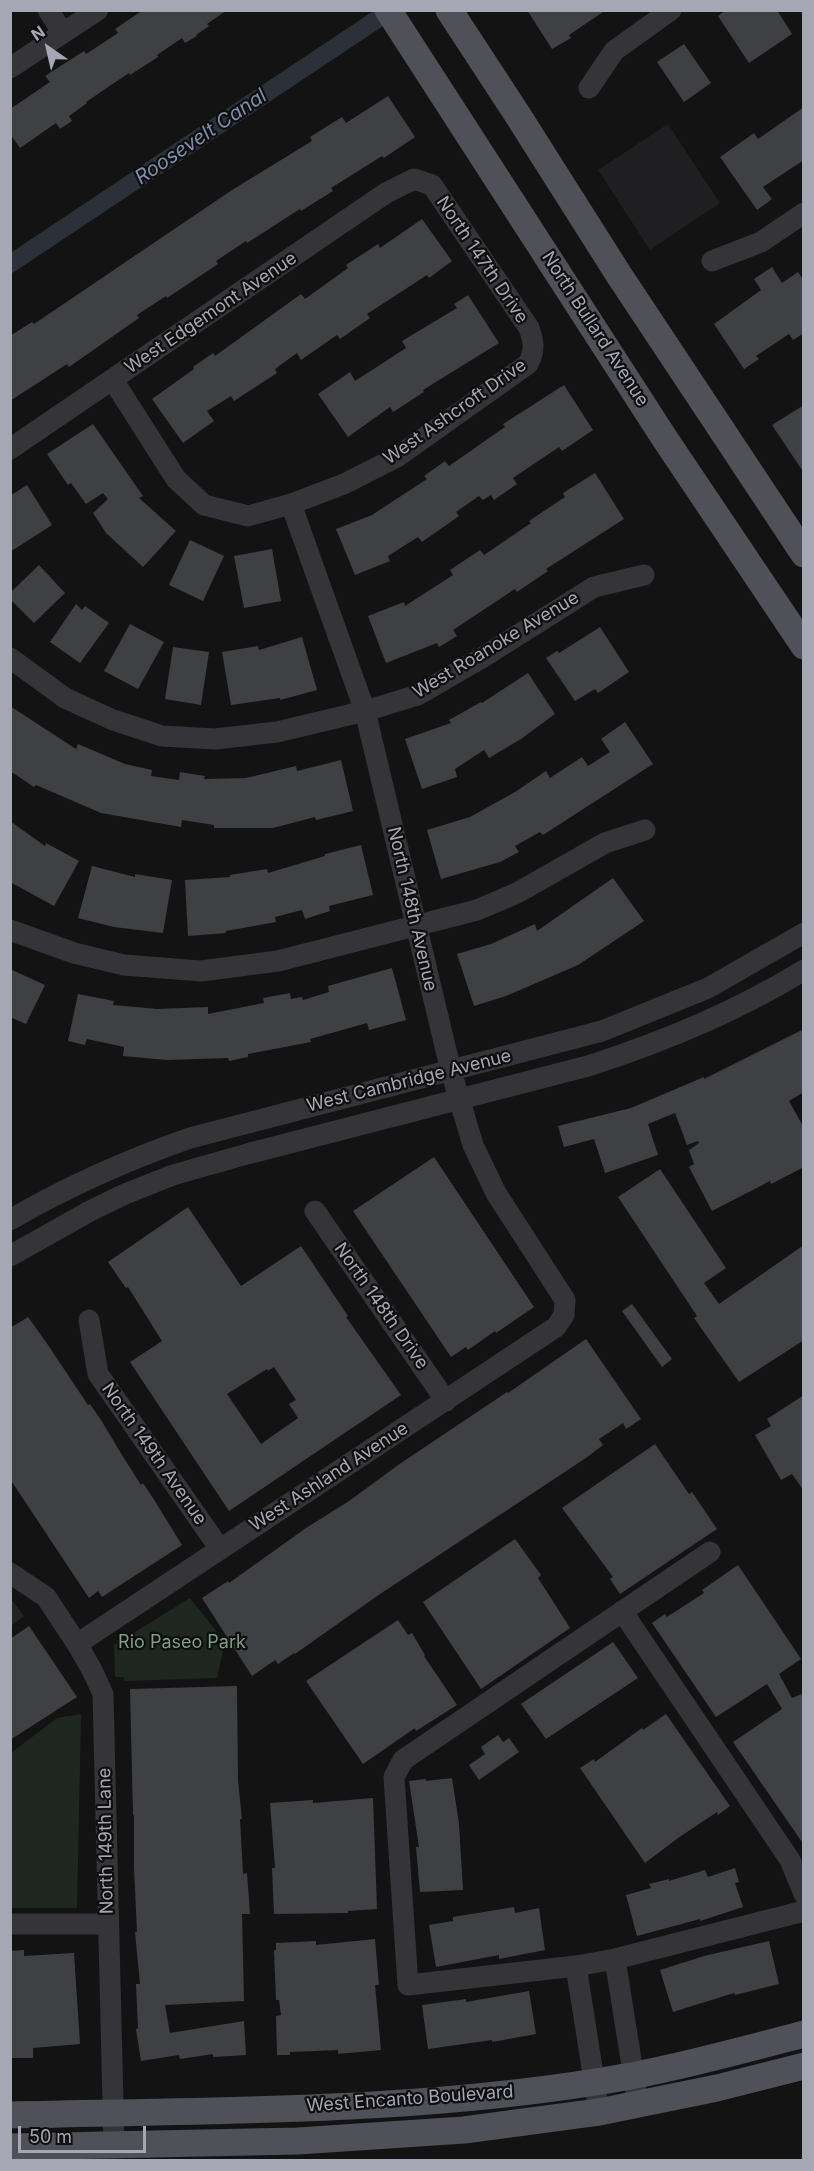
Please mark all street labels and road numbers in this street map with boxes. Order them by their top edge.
street label: North 147th Drive [432,192,532,328]
street label: West Edgemont Avenue [121,247,301,379]
street label: North Bullard Avenue [537,248,653,410]
street label: West Ashcroft Drive [379,355,531,469]
street label: West Roanoke Avenue [409,587,583,703]
street label: North 148th Avenue [383,825,441,993]
street label: West Cambridge Avenue [304,1045,514,1117]
street label: North 148th Drive [329,1239,433,1373]
street label: North 149th Avenue [97,1379,211,1529]
street label: West Ashland Avenue [246,1418,412,1536]
street label: North 149th Lane [94,1768,118,1914]
street label: West Encanto Boulevard [306,2081,514,2117]

